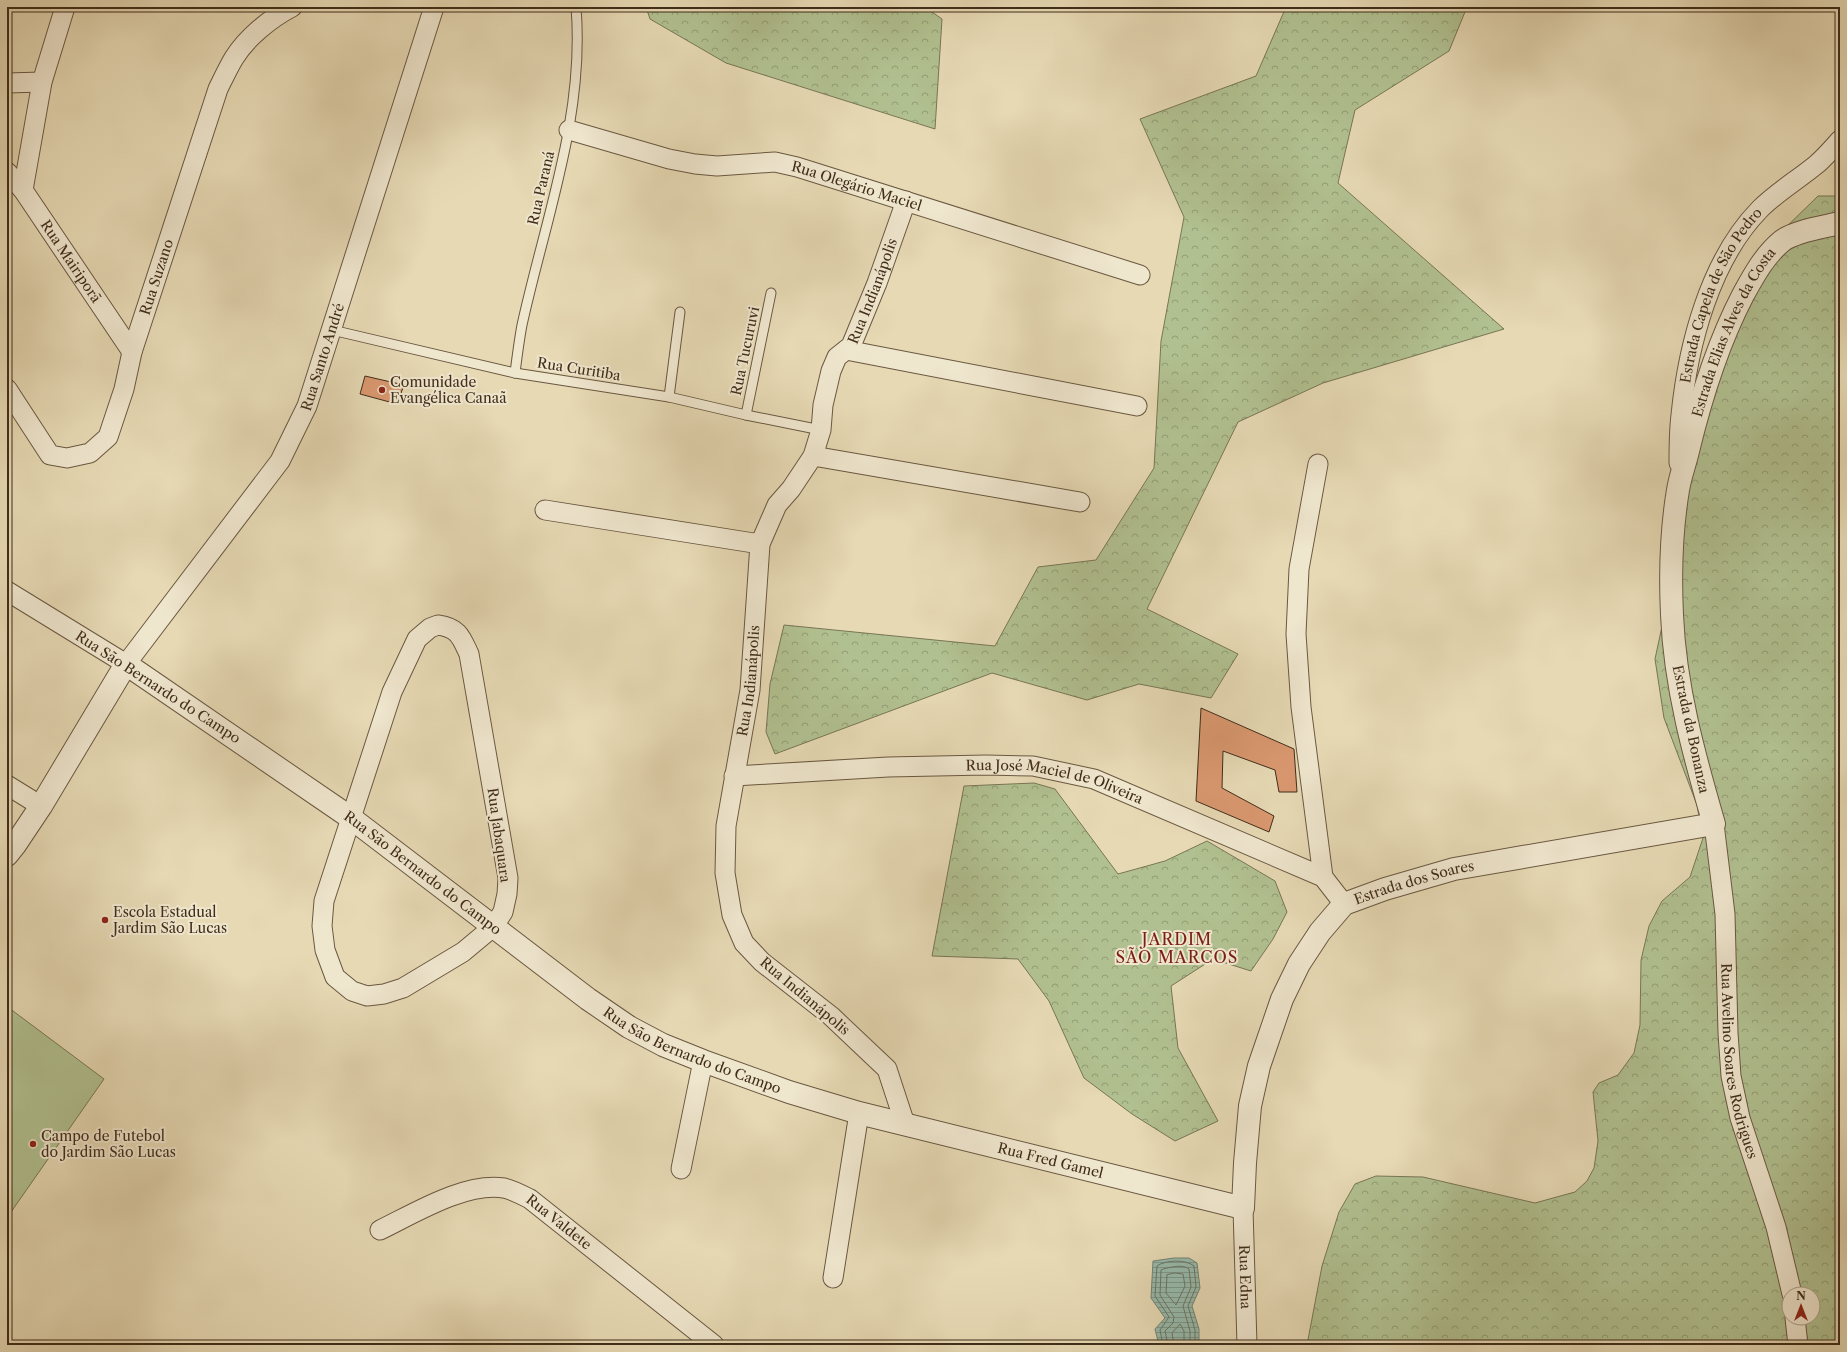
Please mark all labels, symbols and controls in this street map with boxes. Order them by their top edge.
street label: Rua Paraná [524,149,558,227]
street label: Rua Olegário Maciel [790,157,924,215]
street label: Estrada Capela de São Pedro [1676,204,1766,384]
street label: Rua Mairiporã [37,216,106,307]
street label: Rua Indianápolis [844,236,901,347]
street label: Rua Suzano [136,237,177,317]
street label: Estrada Elias Alves da Costa [1688,243,1780,419]
street label: Rua Santo André [297,301,348,413]
street label: Rua Tucuruvi [727,305,763,397]
street label: Rua Curitiba [536,354,623,385]
place label: Comunidade Evangélica Canaã [390,373,507,407]
marker: Comunidade Evangélica Canaã [377,385,387,395]
street label: Rua Indianápolis [733,624,763,738]
street label: Rua São Bernardo do Campo [72,627,244,747]
street label: Estrada da Bonanza [1669,663,1714,795]
street label: Rua José Maciel de Oliveira [965,756,1146,808]
street label: Rua Jabaquara [483,786,515,884]
street label: Rua São Bernardo do Campo [341,807,505,939]
street label: Estrada dos Soares [1352,857,1475,909]
place label: Escola Estadual Jardim São Lucas [111,903,227,937]
marker: Escola Estadual Jardim São Lucas [100,915,110,925]
district label: JARDIM SÃO MARCOS [1116,929,1238,967]
street label: Rua Indianápolis [756,953,854,1039]
street label: Rua Avelino Soares Rodrigues [1717,963,1762,1161]
street label: Rua São Bernardo do Campo [600,1003,784,1097]
place label: Campo de Futebol do Jardim São Lucas [41,1127,176,1161]
marker: Campo de Futebol do Jardim São Lucas [28,1139,38,1149]
street label: Rua Fred Gamel [996,1139,1105,1182]
street label: Rua Valdete [522,1190,595,1254]
street label: Rua Edna [1235,1245,1255,1310]
north arrow [1781,1286,1821,1326]
text: N [1796,1289,1806,1303]

